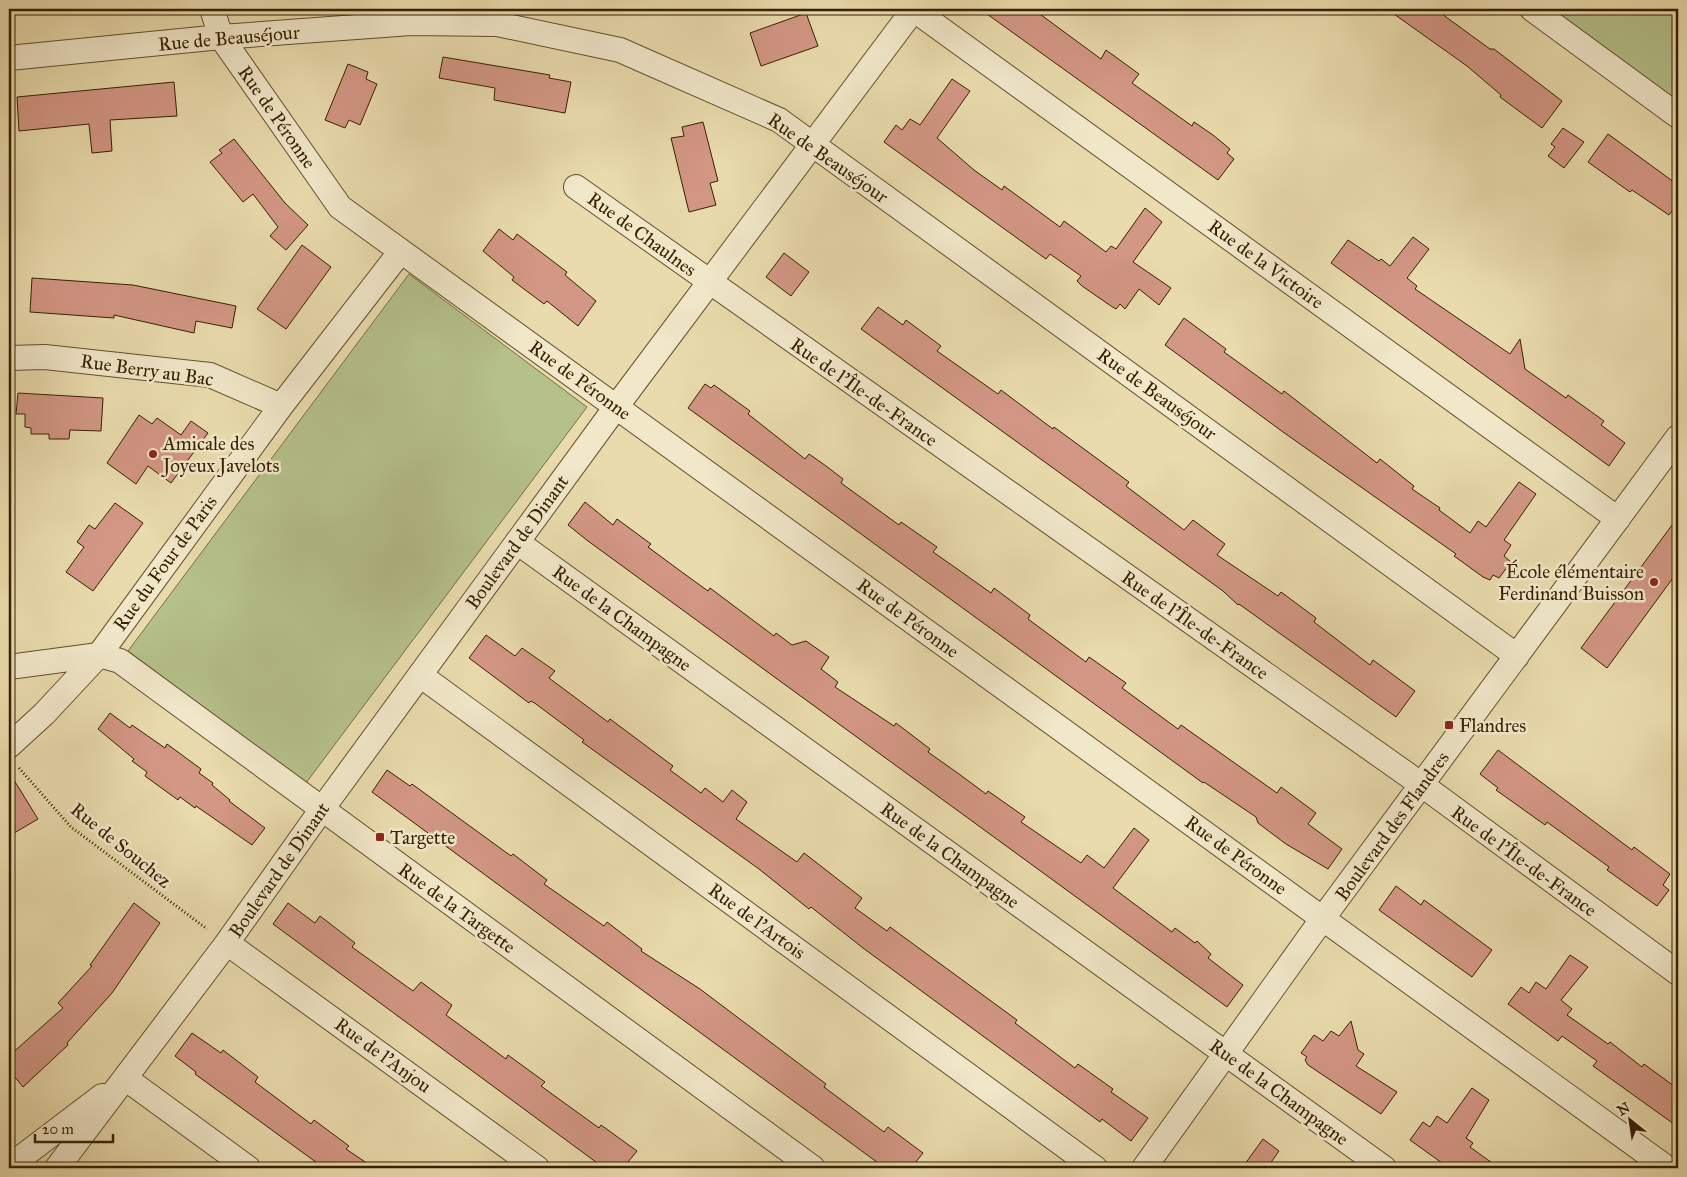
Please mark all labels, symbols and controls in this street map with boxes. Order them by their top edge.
street label: Rue de Beauséjour [157,20,302,56]
street label: Rue de Péronne [233,61,321,173]
street label: Rue de Beauséjour [763,108,893,209]
street label: Rue de Chaulnes [583,187,701,281]
street label: Rue de la Victoire [1204,214,1328,314]
street label: Rue de l'Île-de-France [786,333,942,451]
street label: Rue de Péronne [525,335,636,425]
street label: Rue de Beauséjour [1093,343,1222,446]
street label: Rue Berry au Bac [79,349,215,391]
place label: Amicale des Joyeux Javelots [161,432,279,478]
marker: Amicale des Joyeux Javelots [147,448,159,460]
street label: Boulevard de Dinant [461,470,574,614]
street label: Rue du Four de Paris [108,491,222,635]
place label: École élémentaire Ferdinand Buisson [1498,559,1644,605]
street label: Rue de la Champagne [547,560,696,677]
street label: Rue de l'Île-de-France [1117,566,1273,684]
street label: Rue de Péronne [853,573,964,663]
marker: École élémentaire Ferdinand Buisson [1648,576,1660,588]
place label: Flandres [1459,714,1526,737]
marker: Flandres [1443,719,1455,731]
street label: Boulevard des Flandres [1330,747,1454,905]
street label: Rue de Souchez [66,797,176,893]
street label: Rue de la Champagne [875,797,1024,914]
street label: Boulevard de Dinant [224,798,334,942]
street label: Rue de l'Île-de-France [1447,800,1601,922]
street label: Rue de Péronne [1181,810,1292,900]
place label: Targette [390,826,455,850]
marker: Targette [374,831,386,843]
street label: Rue de la Targette [393,858,520,959]
street label: Rue de l'Artois [704,878,810,964]
street label: Rue de l'Anjou [330,1012,436,1098]
street label: Rue de la Champagne [1204,1034,1353,1151]
north arrow [1604,1094,1654,1144]
text: N [1614,1099,1633,1120]
scale bar [35,1112,112,1144]
text: 20 m [42,1120,74,1138]

